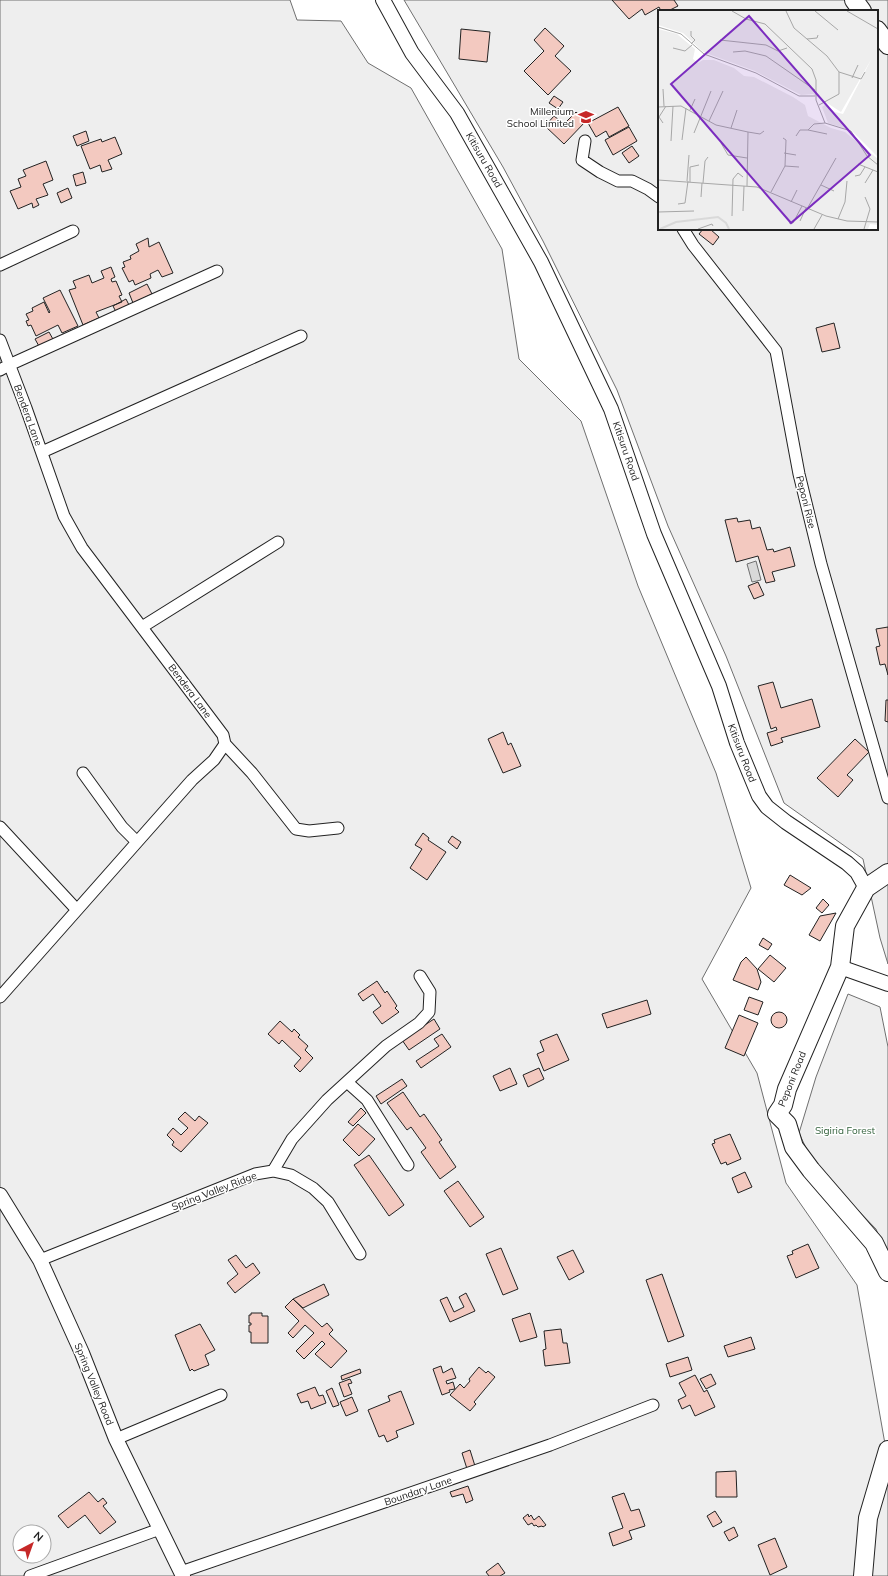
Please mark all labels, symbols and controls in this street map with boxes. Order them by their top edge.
inset map [658,10,878,230]
place label: Millenium School Limited [507,105,574,130]
school or university icon: Millenium School Limited [577,108,595,126]
street label: Kitisuru Road [463,130,505,190]
street label: Bendera Lane [11,382,45,448]
street label: Kitisuru Road [610,420,642,482]
street label: Peponi Rise [793,474,819,530]
street label: Bendera Lane [165,661,215,721]
street label: Kitisuru Road [725,722,759,784]
street label: Peponi Road [775,1049,809,1109]
park label: Sigiria Forest [815,1124,876,1137]
street label: Spring Valley Ridge [170,1169,258,1213]
street label: Spring Valley Road [72,1341,116,1427]
street label: Boundary Lane [382,1473,454,1509]
north arrow [12,1524,52,1564]
text: N [31,1528,46,1544]

